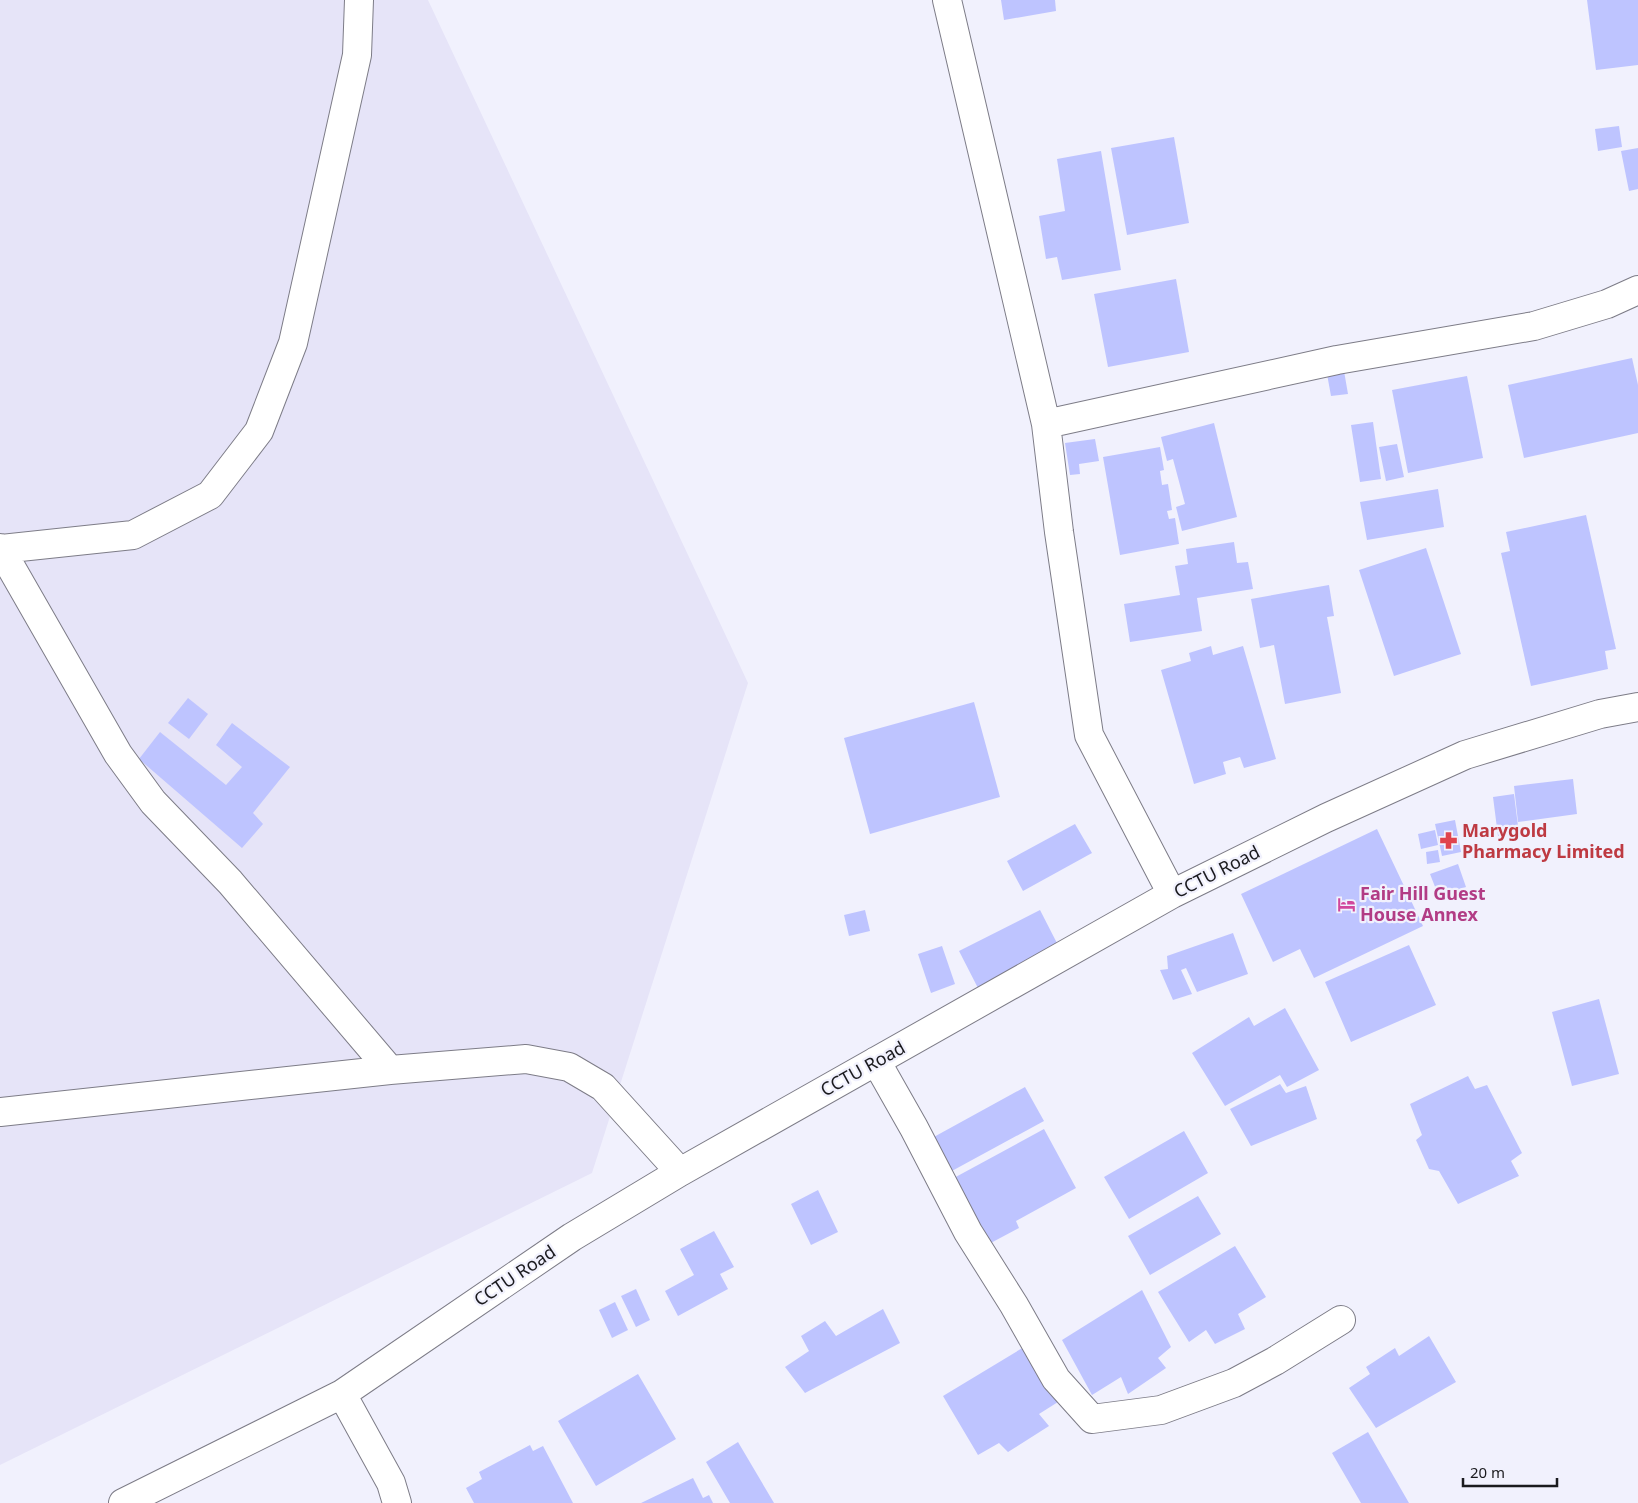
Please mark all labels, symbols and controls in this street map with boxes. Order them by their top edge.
place label: Marygold Pharmacy Limited [1462,818,1625,863]
pharmacy icon: Marygold Pharmacy Limited [1438,831,1458,851]
street label: CCTU Road [1169,839,1264,903]
place label: Fair Hill Guest House Annex [1360,881,1486,926]
hotel icon: Fair Hill Guest House Annex [1336,894,1356,914]
street label: CCTU Road [816,1035,909,1101]
street label: CCTU Road [469,1239,560,1311]
scale bar [1463,1456,1557,1488]
text: 20 m [1470,1462,1505,1482]

